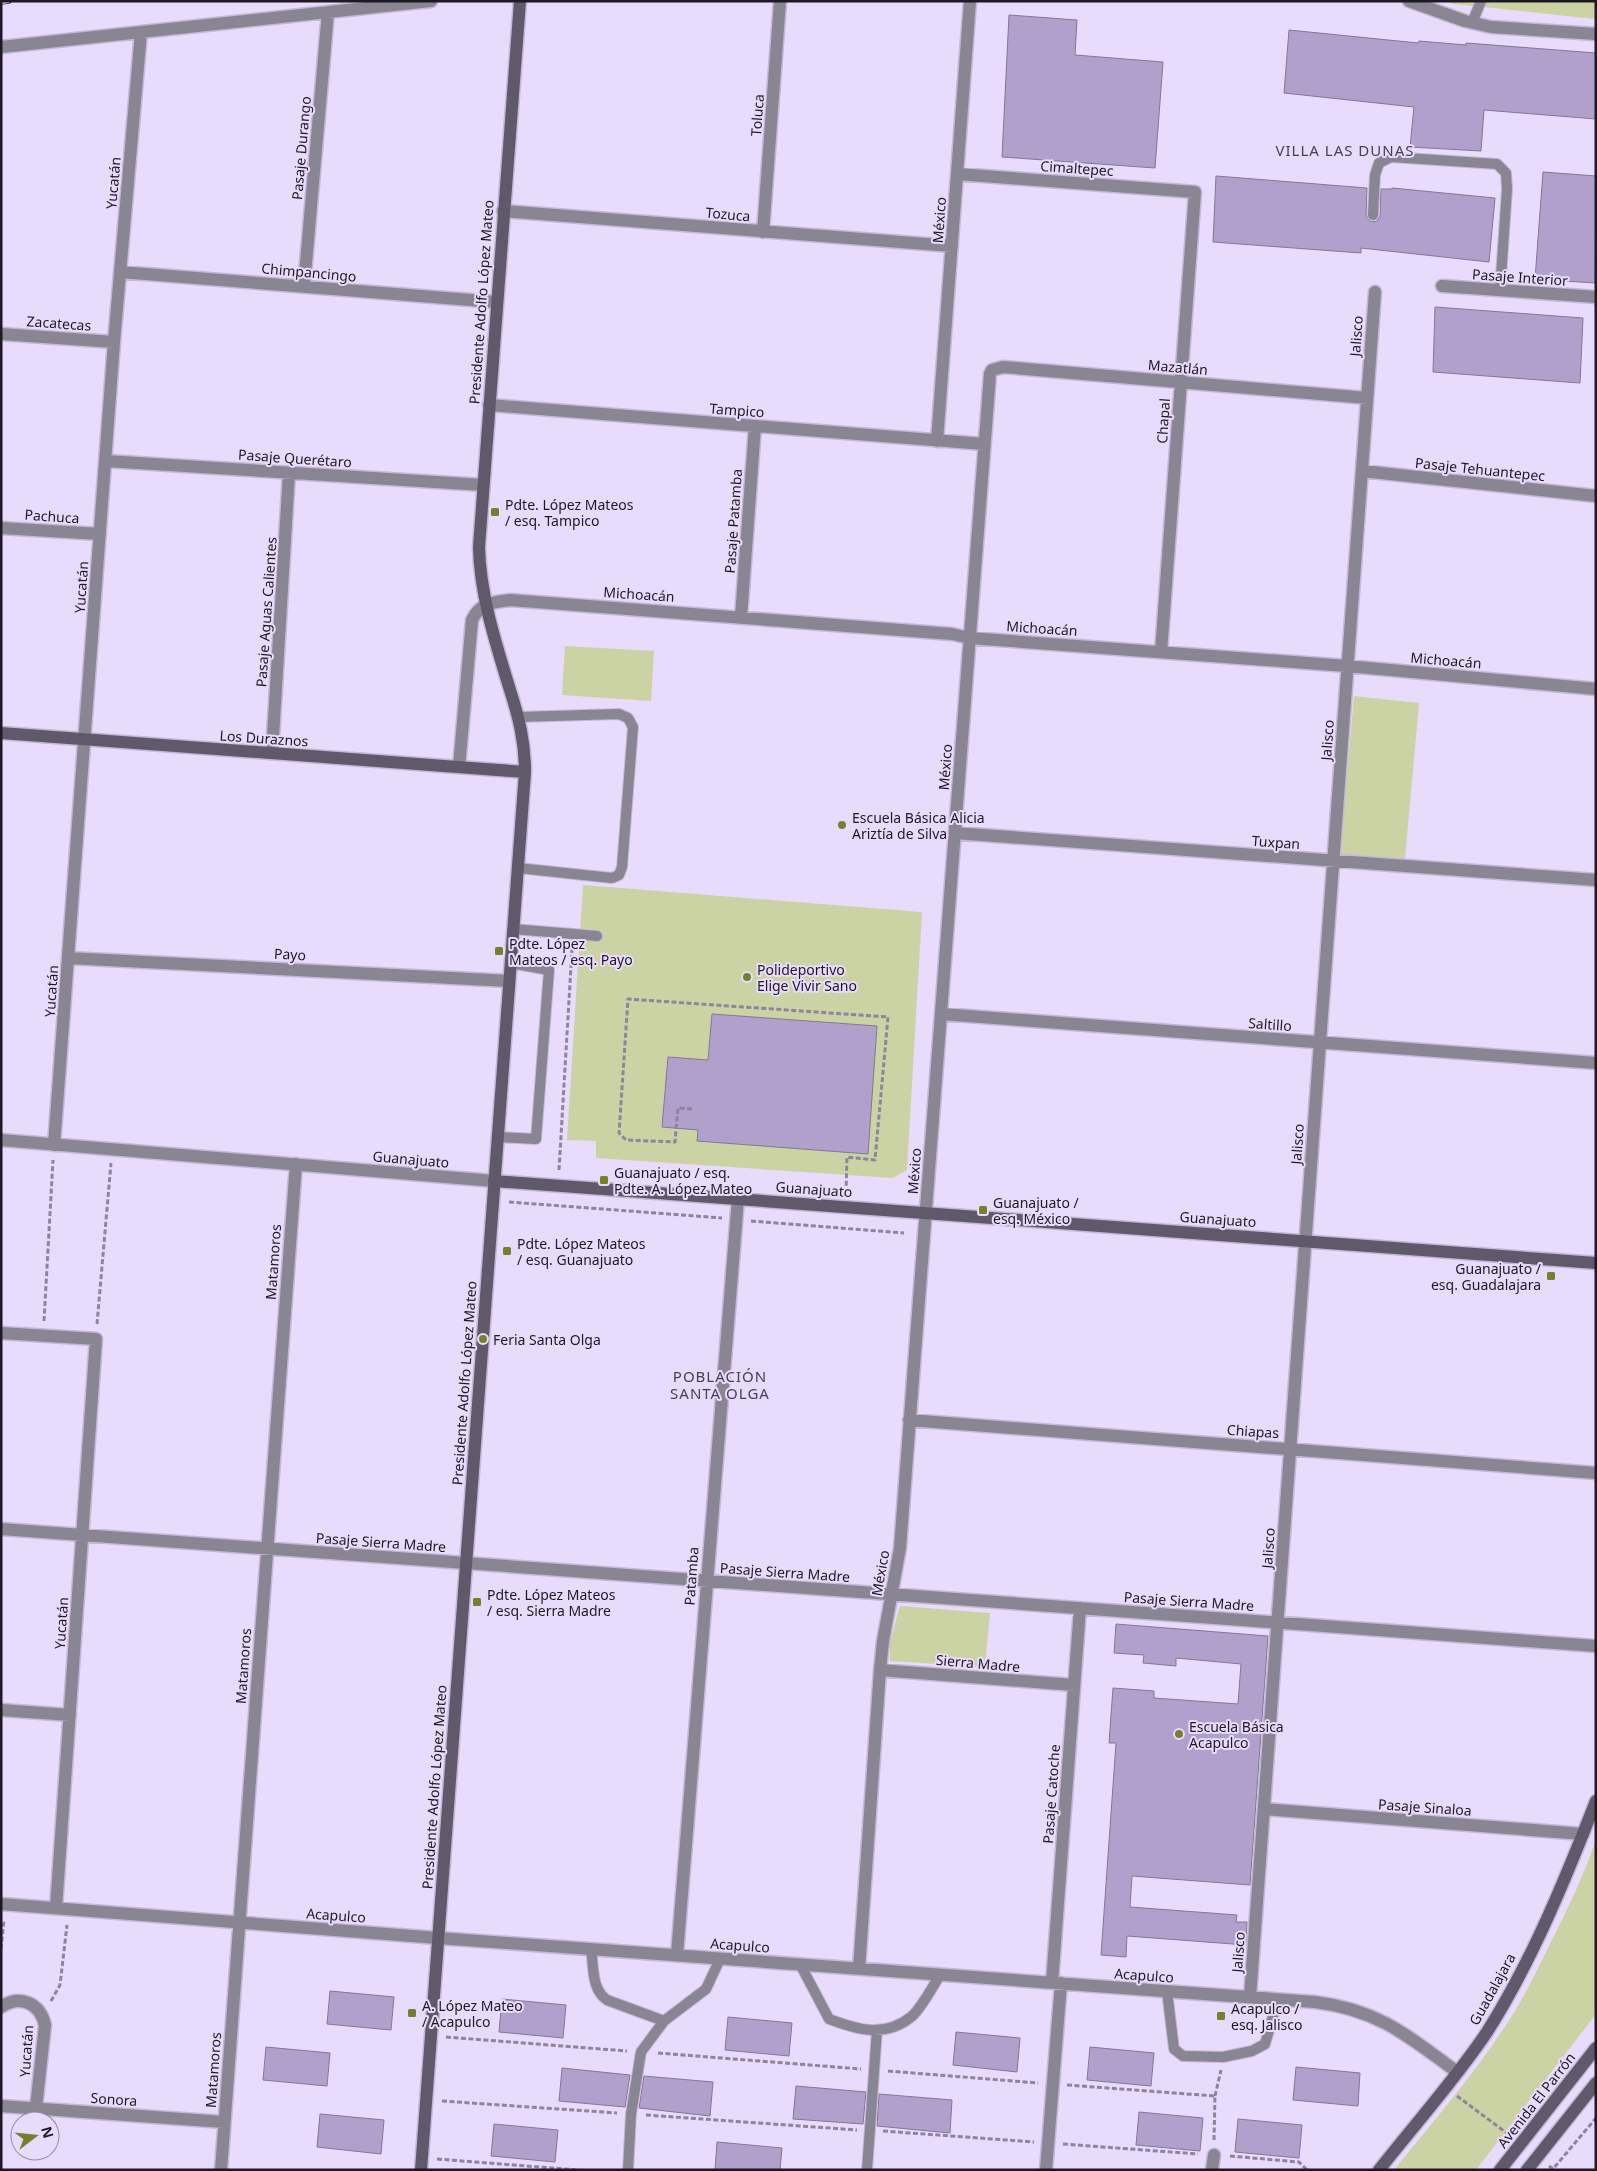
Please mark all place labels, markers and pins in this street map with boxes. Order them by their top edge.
place label: Pdte. López Mateos / esq. Tampico [505,495,634,530]
marker: Pdte. López Mateos / esq. Tampico [489,506,501,518]
place label: Escuela Básica Alicia Ariztía de Silva [852,808,985,843]
marker: Escuela Básica Alicia Ariztía de Silva [836,819,848,831]
place label: Pdte. López Mateos / esq. Payo [509,934,633,969]
marker: Pdte. López Mateos / esq. Payo [493,945,505,957]
place label: Polideportivo Elige Vivir Sano [757,960,857,995]
marker: Polideportivo Elige Vivir Sano [741,971,753,983]
place label: Guanajuato / esq. Pdte. A. López Mateo [614,1163,752,1198]
marker: Guanajuato / esq. Pdte. A. López Mateo [598,1174,610,1186]
place label: Guanajuato / esq. México [993,1193,1079,1228]
marker: Guanajuato / esq. México [977,1204,989,1216]
place label: Pdte. López Mateos / esq. Guanajuato [517,1234,646,1269]
marker: Pdte. López Mateos / esq. Guanajuato [501,1245,513,1257]
place label: Guanajuato / esq. Guadalajara [1431,1259,1542,1294]
marker: Guanajuato / esq. Guadalajara [1545,1270,1557,1282]
place label: Feria Santa Olga [493,1330,601,1349]
marker: Feria Santa Olga [477,1333,489,1345]
place label: Pdte. López Mateos / esq. Sierra Madre [487,1585,616,1620]
marker: Pdte. López Mateos / esq. Sierra Madre [471,1596,483,1608]
place label: Escuela Básica Acapulco [1189,1717,1284,1752]
marker: Escuela Básica Acapulco [1173,1728,1185,1740]
place label: A. López Mateo / Acapulco [422,1996,523,2031]
place label: Acapulco / esq. Jalisco [1231,1999,1302,2034]
marker: A. López Mateo / Acapulco [406,2007,418,2019]
marker: Acapulco / esq. Jalisco [1215,2010,1227,2022]

